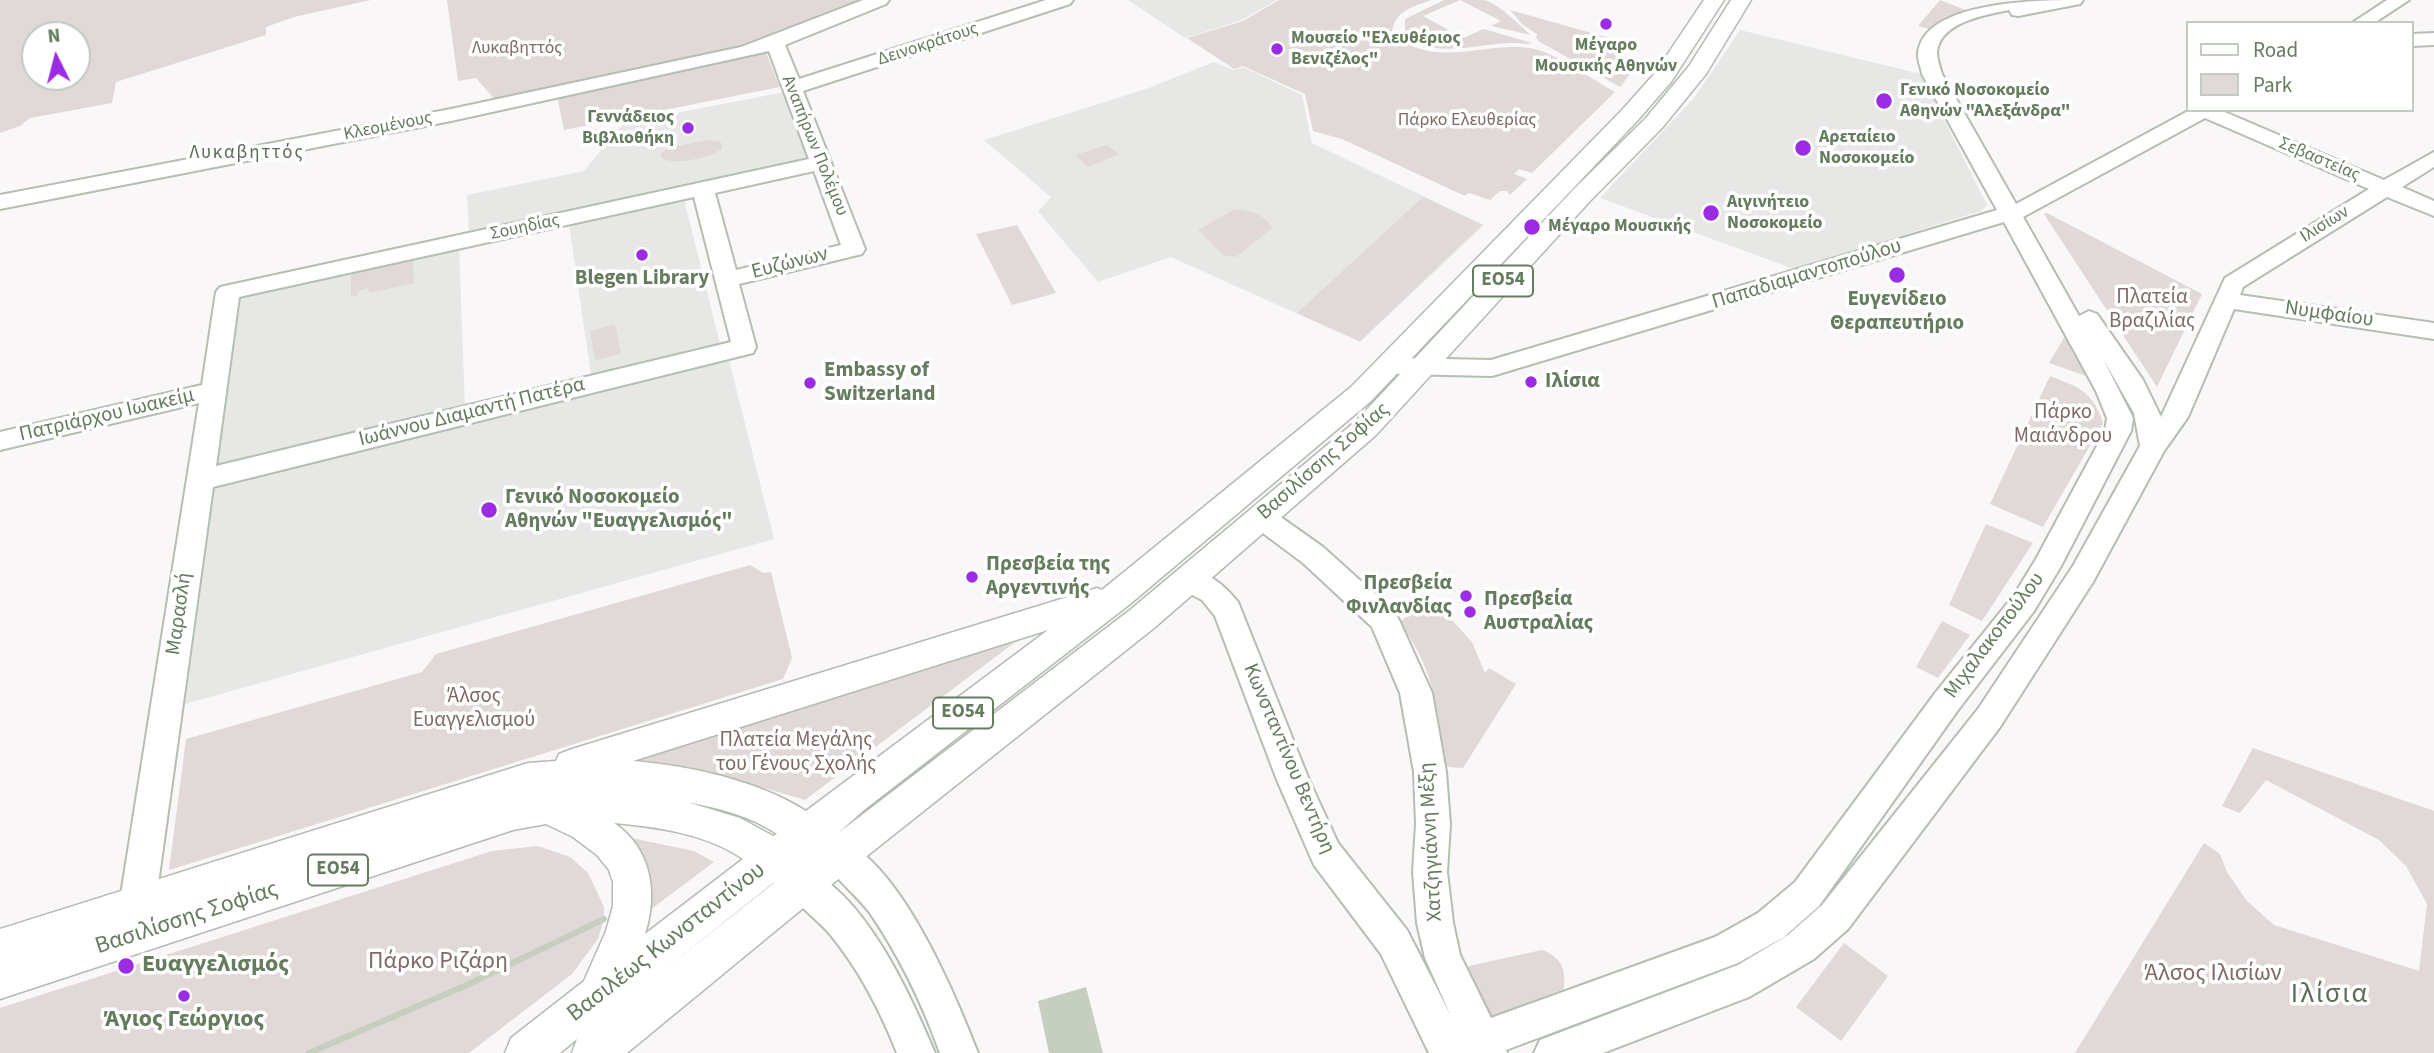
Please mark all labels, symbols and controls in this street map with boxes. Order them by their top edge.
marker: Μέγαρο Μουσικής Αθηνών [1598,16,1614,32]
street label: Δεινοκράτους [875,19,981,71]
north arrow [21,21,91,91]
legend [2186,21,2413,112]
text: N [46,23,62,51]
place label: Μουσείο "Ελευθέριος Βενιζέλος" [1291,28,1461,70]
place label: Μέγαρο Μουσικής Αθηνών [1535,35,1677,78]
text: Road [2253,35,2298,65]
park label: Λυκαβηττός [472,38,562,60]
marker: Μουσείο "Ελευθέριος Βενιζέλος" [1269,41,1285,57]
text: Park [2253,70,2292,100]
street label: Αναπήρων Πολέμου [776,73,852,219]
place label: Γενικό Νοσοκομείο Αθηνών "Αλεξάνδρα" [1900,80,2071,122]
marker: Γενικό Νοσοκομείο Αθηνών "Αλεξάνδρα" [1874,91,1894,111]
place label: Γεννάδειος Βιβλιοθήκη [582,107,674,150]
street label: Κλεομένους [342,108,434,146]
park label: Πάρκο Ελευθερίας [1398,110,1536,132]
marker: Γεννάδειος Βιβλιοθήκη [680,120,696,136]
place label: Αρεταίειο Νοσοκομείο [1819,127,1915,170]
street label: Σεβαστείας [2275,133,2363,187]
marker: Αρεταίειο Νοσοκομείο [1793,138,1813,158]
district label: Λυκαβηττός [191,143,303,165]
place label: Αιγινήτειο Νοσοκομείο [1727,192,1823,234]
street label: Ιλισίων [2297,202,2353,248]
marker: Αιγινήτειο Νοσοκομείο [1701,203,1721,223]
street label: Σουηδίας [489,210,561,246]
place label: Μέγαρο Μουσικής [1548,216,1691,238]
marker: Μέγαρο Μουσικής [1522,217,1542,237]
street label: Παπαδιαμαντοπούλου [1709,234,1905,316]
street label: Ευζώνων [749,242,831,286]
marker: Blegen Library [634,247,650,263]
marker: Ευγενίδειο Θεραπευτήριο [1887,265,1907,285]
place label: Blegen Library [575,266,709,292]
road number: ΕΟ54 [1473,266,1533,296]
park label: Πλατεία Βραζιλίας [2109,285,2195,335]
place label: Ευγενίδειο Θεραπευτήριο [1830,287,1964,337]
street label: Νυμφαίου [2283,296,2375,334]
place label: Embassy of Switzerland [824,358,936,408]
place label: Ιλίσια [1545,369,1600,395]
street label: Ιωάννου Διαμαντή Πατέρα [356,373,588,453]
marker: Ιλίσια [1523,374,1539,390]
marker: Embassy of Switzerland [802,375,818,391]
street label: Πατριάρχου Ιωακείμ [17,384,197,448]
street label: Βασιλίσσης Σοφίας [1253,398,1395,526]
park label: Πάρκο Μαιάνδρου [2014,400,2112,450]
place label: Γενικό Νοσοκομείο Αθηνών "Ευαγγελισμός" [505,485,733,535]
marker: Γενικό Νοσοκομείο Αθηνών "Ευαγγελισμός" [479,500,499,520]
place label: Πρεσβεία της Αργεντινής [986,552,1110,602]
street label: Μιχαλακοπούλου [1939,568,2051,704]
marker: Πρεσβεία της Αργεντινής [964,569,980,585]
street label: Μαρασλή [162,571,198,657]
place label: Πρεσβεία Φινλανδίας [1346,571,1452,621]
place label: Πρεσβεία Αυστραλίας [1484,587,1593,637]
marker: Πρεσβεία Φινλανδίας [1458,588,1474,604]
marker: Πρεσβεία Αυστραλίας [1462,604,1478,620]
street label: Κωνσταντίνου Βεντήρη [1237,660,1339,858]
park label: Άλσος Ευαγγελισμού [413,684,535,734]
road number: ΕΟ54 [933,698,993,728]
park label: Πλατεία Μεγάλης του Γένους Σχολής [716,728,876,778]
street label: Χατζηγιάννη Μέξη [1415,762,1449,922]
road number: ΕΟ54 [308,855,368,886]
street label: Βασιλέως Κωνσταντίνου [562,857,772,1029]
street label: Βασιλίσσης Σοφίας [92,876,282,962]
park label: Πάρκο Ριζάρη [368,949,508,977]
place label: Ευαγγελισμός [142,952,289,980]
marker: Ευαγγελισμός [116,956,136,976]
park label: Άλσος Ιλισίων [2144,961,2282,989]
district label: Iλίσια [2292,979,2368,1013]
marker: Άγιος Γεώργιος [176,988,192,1004]
place label: Άγιος Γεώργιος [104,1007,264,1035]

